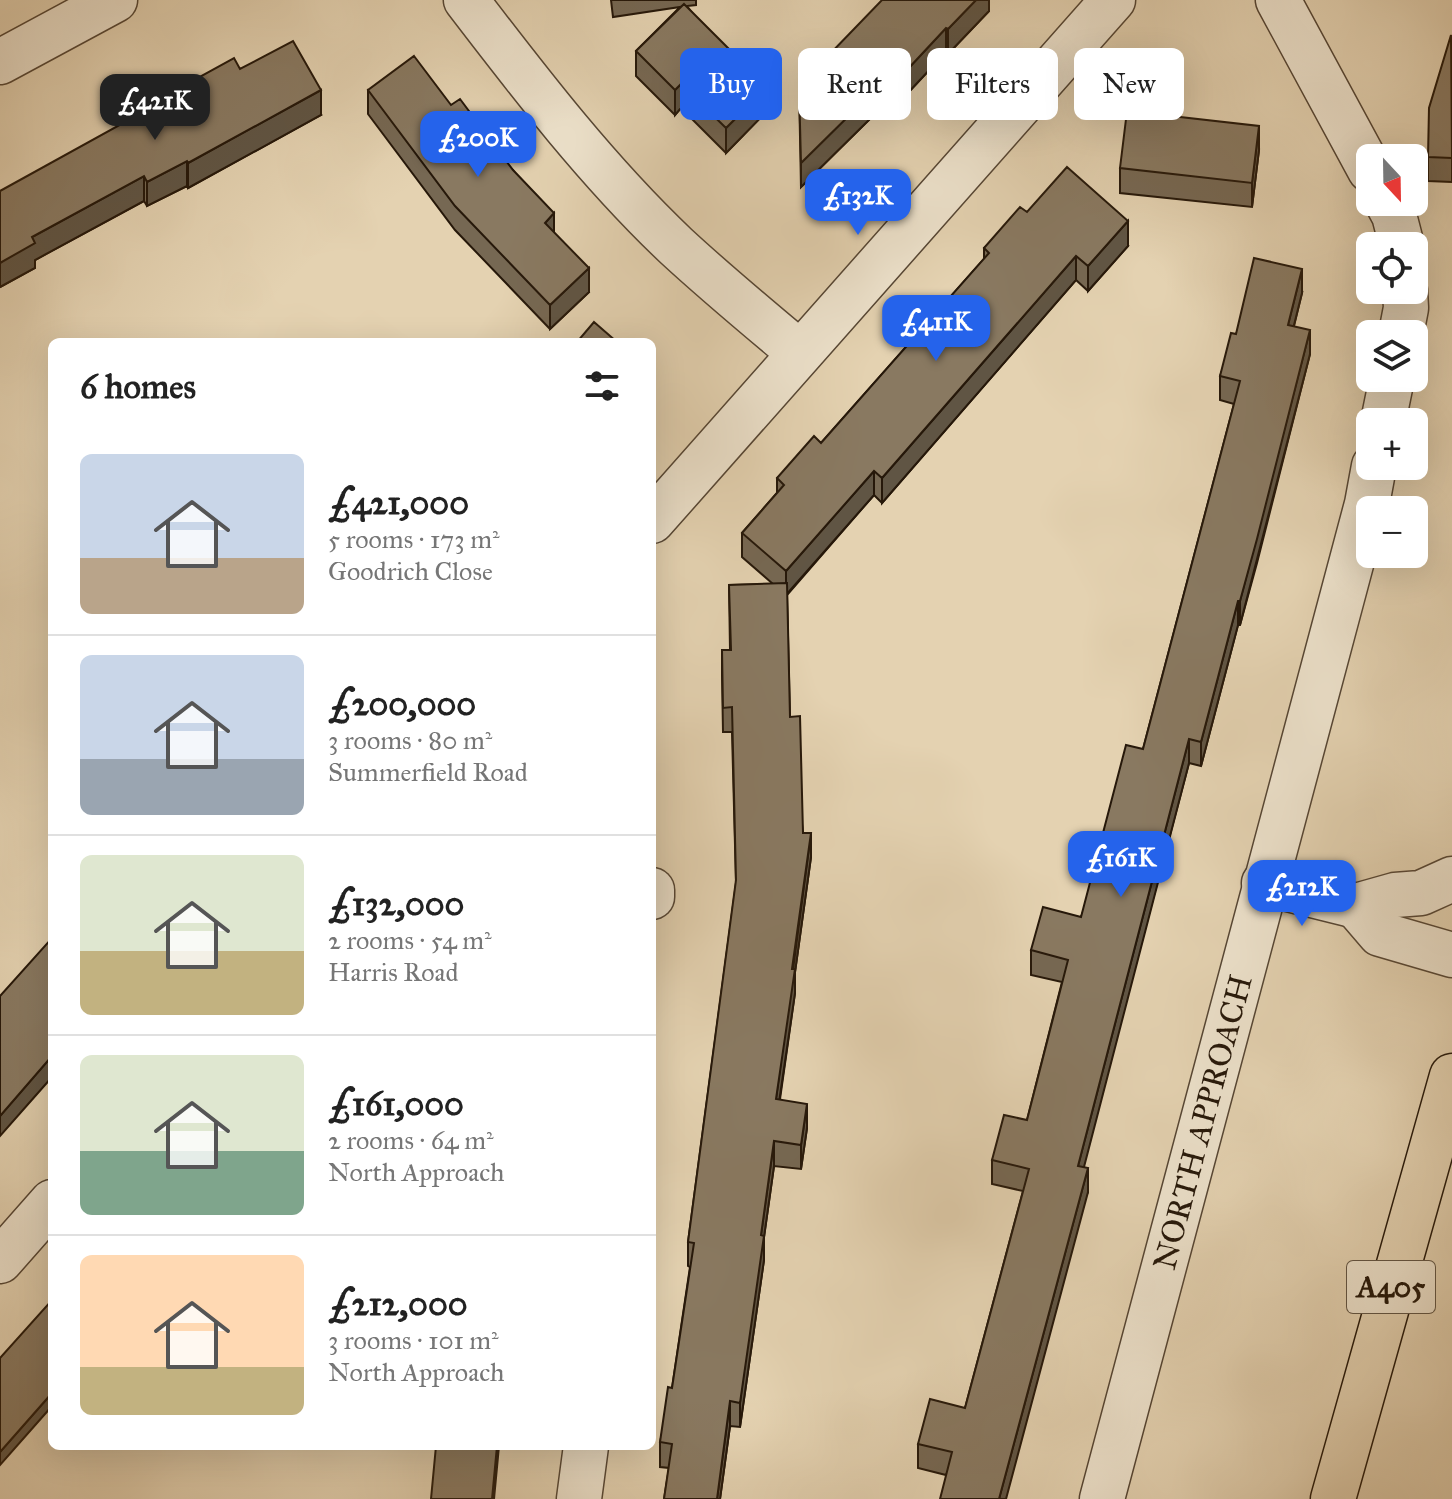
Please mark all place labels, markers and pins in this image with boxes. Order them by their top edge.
pin: £421K [99,74,211,142]
pin: £200K [422,111,534,179]
pin: £132K [802,169,914,237]
pin: £411K [880,295,992,363]
pin: £161K [1065,831,1177,899]
pin: £212K [1246,860,1358,928]

